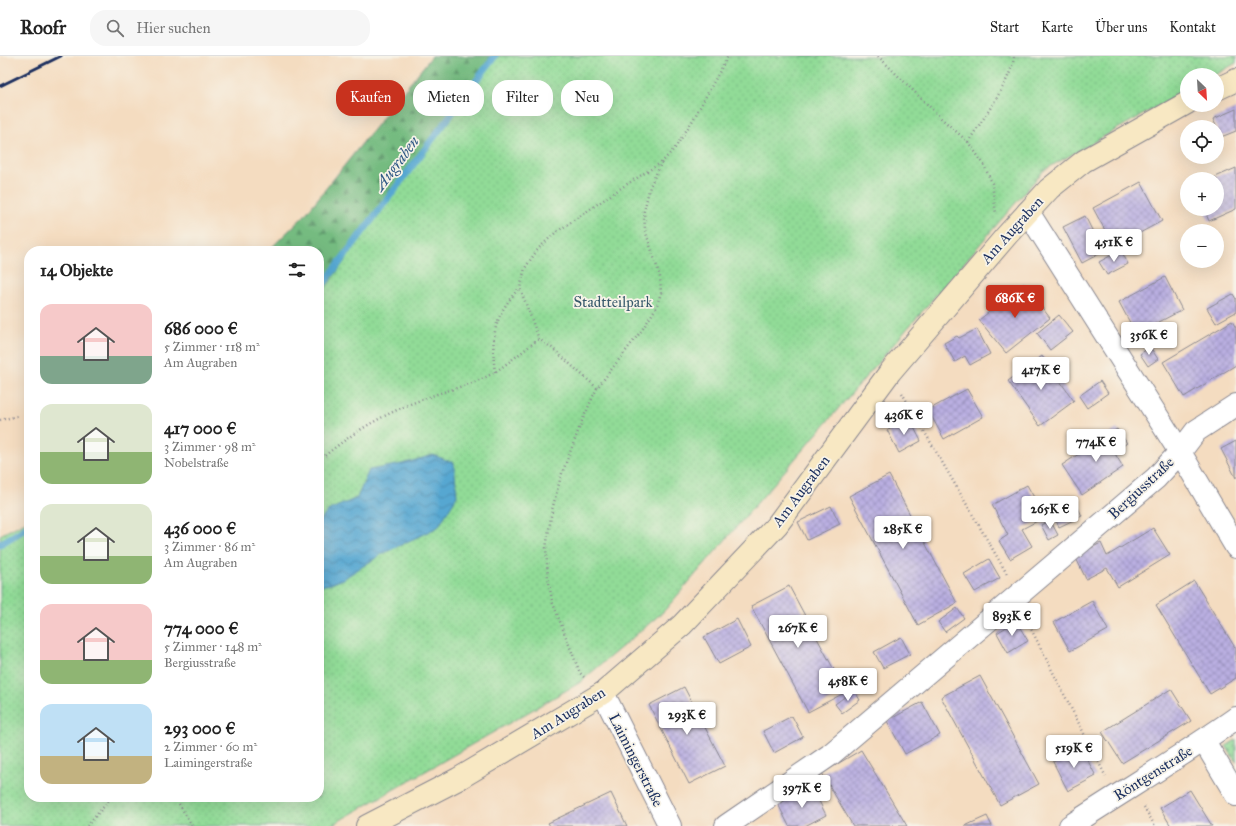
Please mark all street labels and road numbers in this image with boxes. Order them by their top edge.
street label: Am Augraben [976,193,1047,268]
street label: Am Augraben [768,452,834,531]
street label: Bergiusstraße [1104,453,1178,523]
street label: Am Augraben [527,683,609,744]
street label: Laimingerstraße [605,710,667,810]
street label: Röntgenstraße [1110,742,1196,804]

